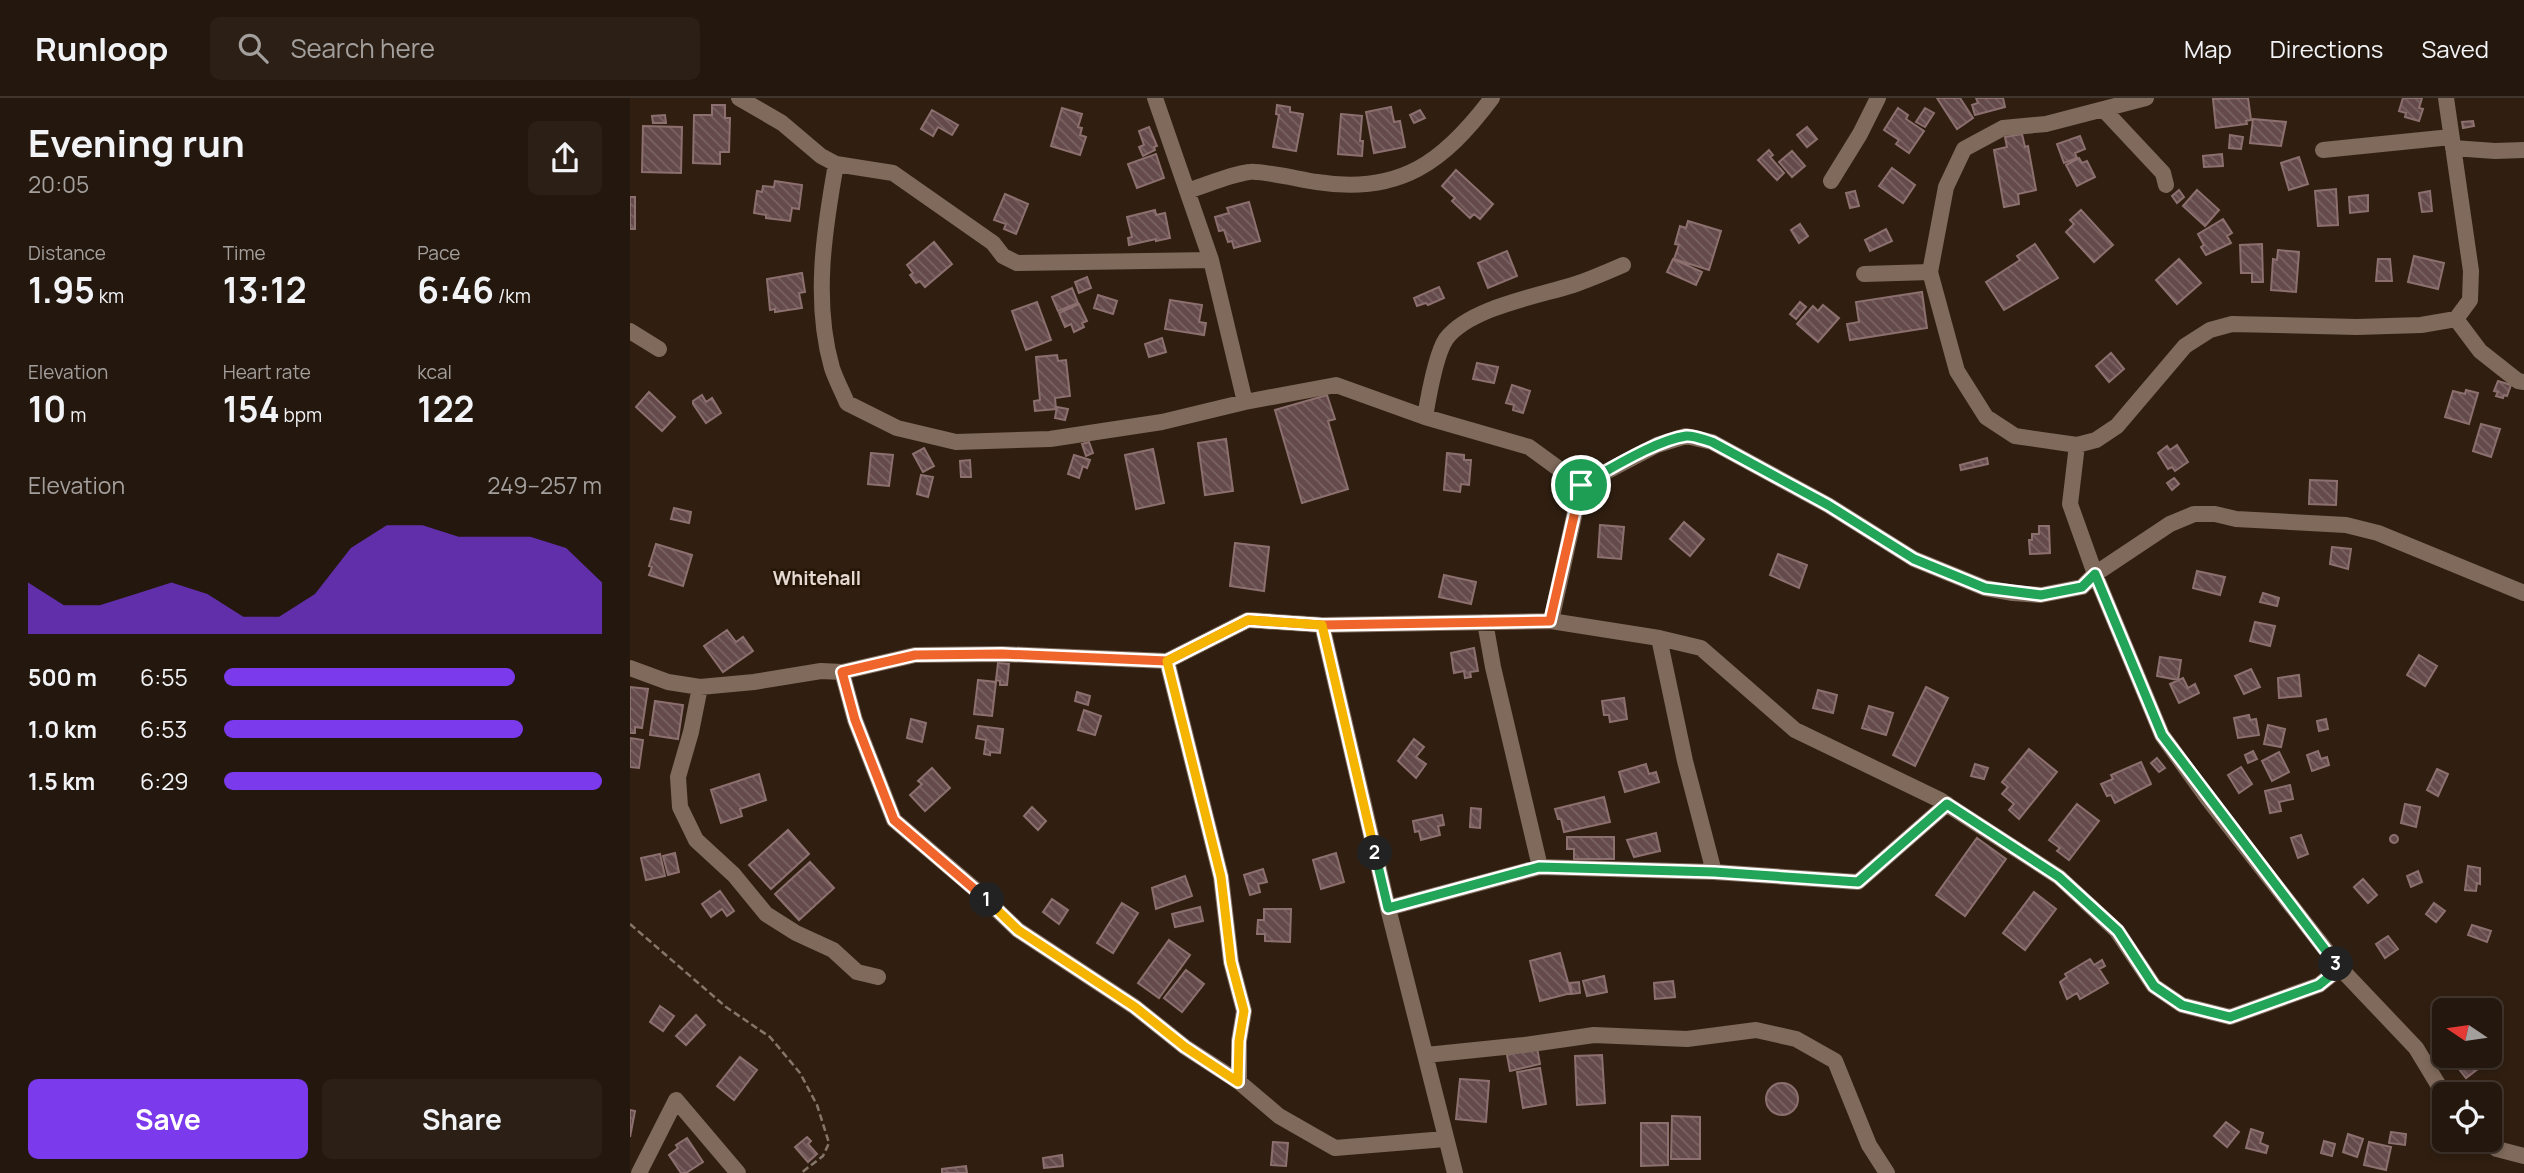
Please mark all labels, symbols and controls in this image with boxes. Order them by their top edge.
search box [210,17,700,80]
text: Runloop [35,26,168,71]
icon: search [234,29,272,67]
text: Search here [290,30,435,66]
text: Map [2184,32,2232,65]
text: Directions [2270,32,2383,65]
text: Saved [2421,32,2489,65]
text: Evening run [28,116,245,168]
button: share [528,121,602,195]
text: 20:05 [28,168,89,200]
text: Distance [28,240,106,266]
text: Time [223,240,266,266]
text: Pace [417,240,460,266]
text: 1.95 [28,266,95,314]
text: 13:12 [223,266,307,314]
text: 6:46 [417,266,494,314]
text: km [95,283,124,309]
text: /km [494,283,531,309]
text: Elevation [28,359,108,385]
text: Heart rate [223,359,311,385]
text: kcal [417,359,452,385]
text: 10 [28,385,66,433]
text: 154 [223,385,280,433]
text: 122 [417,385,474,433]
text: m [66,402,86,428]
text: bpm [280,402,322,428]
pin [1551,455,1611,515]
icon: arrive [1562,466,1600,504]
text: Elevation [28,469,125,501]
text: 249–257 m [487,469,602,501]
district label: Whitehall [773,565,861,591]
text: 500 m [28,661,97,693]
text: 6:55 [140,661,188,693]
text: 1.0 km [28,713,97,745]
text: 6:53 [140,713,187,745]
text: 1.5 km [28,765,95,797]
text: 6:29 [140,765,189,797]
pin: 2 [1358,836,1392,870]
text: 2 [1369,839,1380,865]
pin: 1 [970,882,1004,918]
text: 1 [982,886,991,912]
pin: 3 [2318,946,2354,982]
text: 3 [2330,950,2341,976]
north arrow [2432,998,2502,1068]
map controls [2432,998,2502,1152]
button: Save [28,1079,308,1159]
button: Share [322,1079,602,1159]
button: locate [2432,1082,2502,1152]

